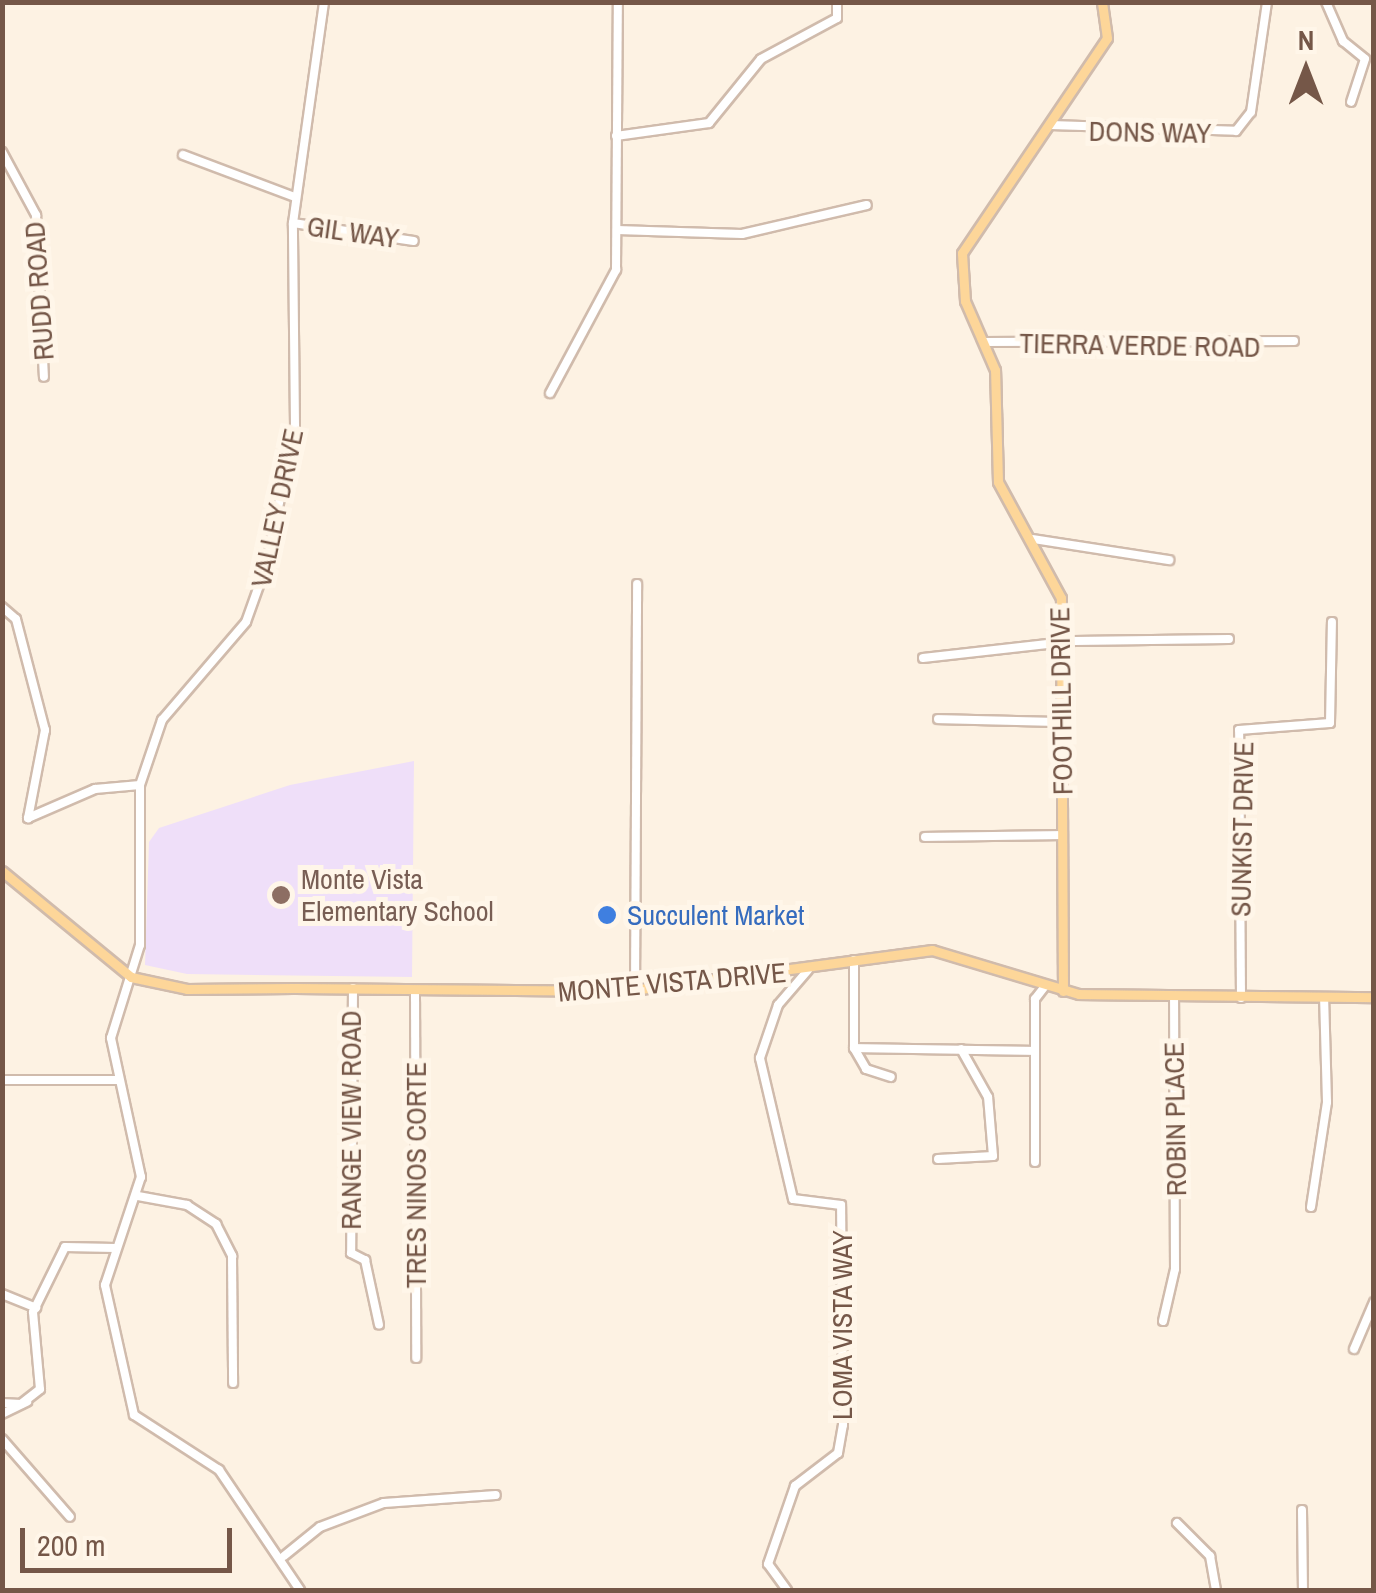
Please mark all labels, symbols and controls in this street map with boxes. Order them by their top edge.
north arrow [1256,20,1356,120]
text: N [1298,21,1314,59]
street label: DONS WAY [1088,114,1212,150]
street label: GIL WAY [305,209,401,255]
street label: RUDD ROAD [17,220,61,362]
street label: TIERRA VERDE ROAD [1019,326,1261,364]
street label: VALLEY DRIVE [244,425,310,591]
street label: FOOTHILL DRIVE [1043,606,1079,796]
street label: SUNKIST DRIVE [1224,741,1260,917]
place label: Monte Vista Elementary School [301,862,494,928]
marker: Monte Vista Elementary School [270,884,292,906]
place label: Succulent Market [627,898,804,932]
marker: Succulent Market [596,904,618,926]
street label: MONTE VISTA DRIVE [556,955,788,1009]
street label: RANGE VIEW ROAD [334,1010,368,1230]
street label: ROBIN PLACE [1157,1042,1193,1196]
street label: TRES NINOS CORTE [399,1062,433,1288]
street label: LOMA VISTA WAY [825,1229,859,1421]
scale bar [25,1508,238,1570]
text: 200 m [37,1525,105,1565]

